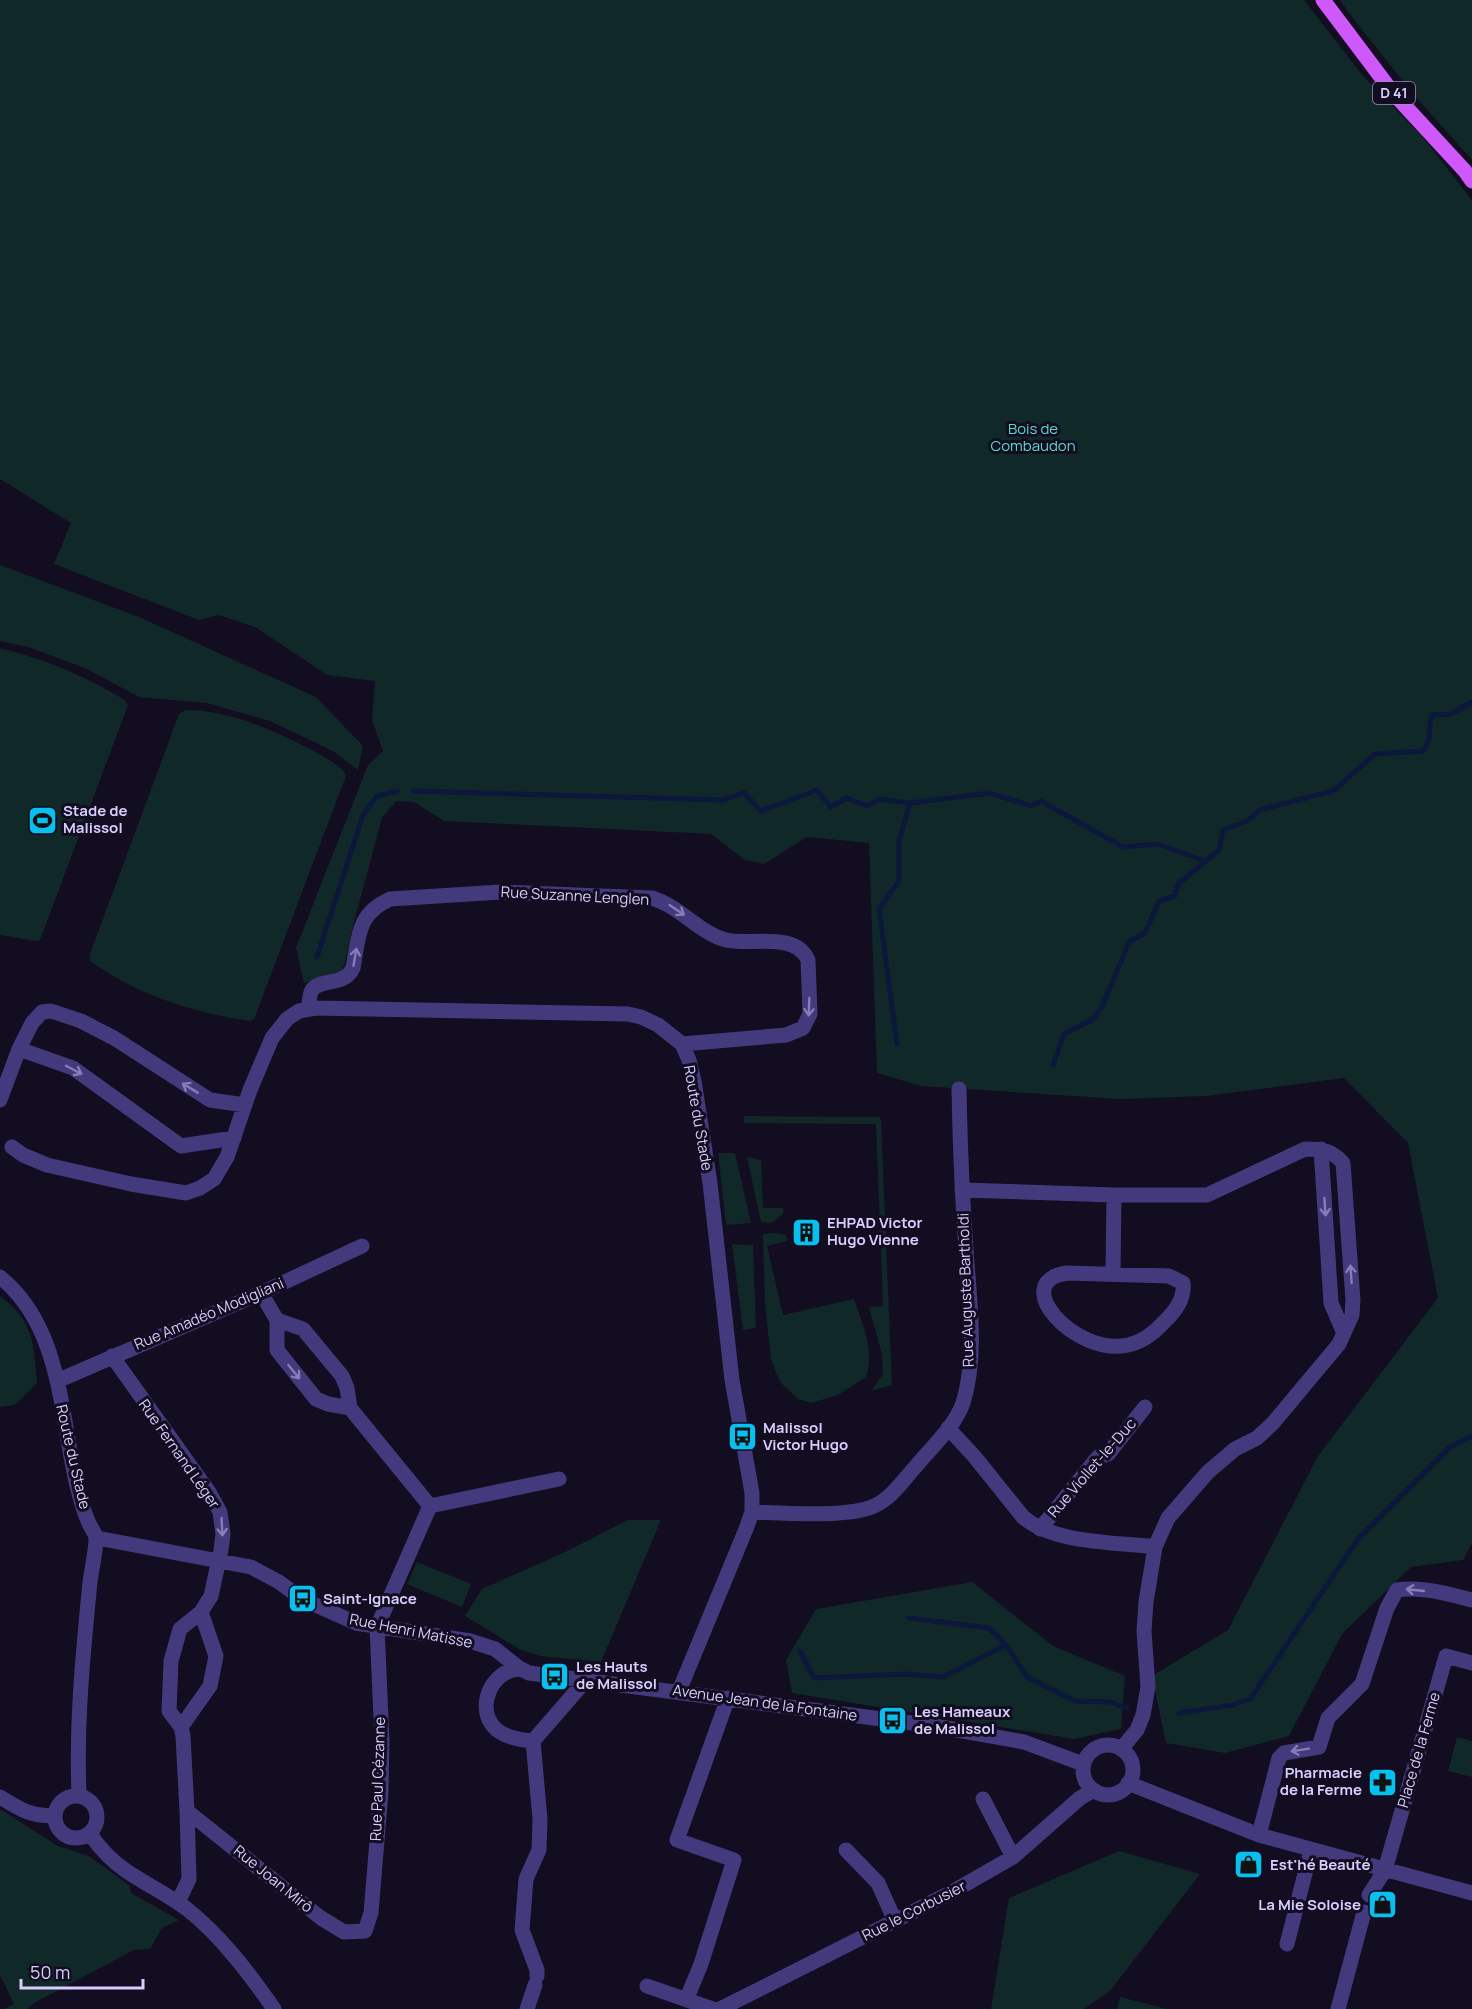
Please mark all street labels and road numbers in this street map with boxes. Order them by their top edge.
road number: D 41 [1373,82,1415,104]
street label: Rue Suzanne Lenglen [500,881,650,910]
street label: Route du Stade [679,1064,718,1173]
street label: Rue Auguste Bartholdi [952,1213,979,1367]
street label: Rue Amadéo Modigliani [131,1272,287,1355]
street label: Rue Fernand Léger [134,1395,225,1513]
street label: Route du Stade [51,1403,96,1511]
street label: Rue Viollet-le-Duc [1043,1414,1141,1522]
street label: Rue Henri Matisse [348,1608,475,1653]
street label: Avenue Jean de la Fontaine [671,1679,859,1726]
street label: Place de la Ferme [1392,1689,1445,1810]
street label: Rue Paul Cézanne [365,1716,390,1842]
street label: Rue Joan Mirô [229,1840,317,1917]
street label: Rue le Corbusier [858,1875,970,1946]

